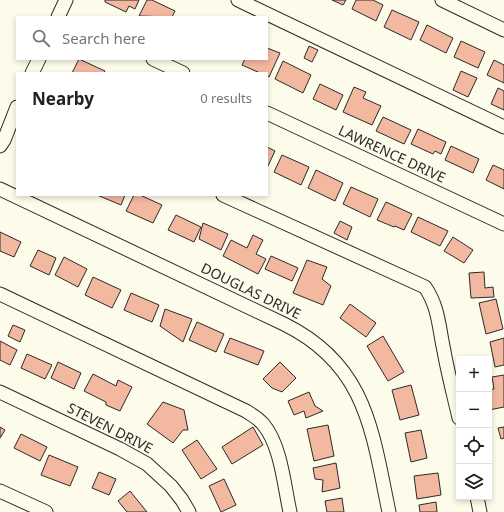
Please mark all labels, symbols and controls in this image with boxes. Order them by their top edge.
search box [16,16,268,60]
icon: search [30,27,52,49]
text: Search here [62,28,145,48]
text: Nearby [32,87,94,110]
text: 0 results [200,89,252,107]
street label: LAWRENCE DRIVE [336,120,449,187]
street label: DOUGLAS DRIVE [198,258,304,323]
map controls [456,356,492,500]
button: + [456,356,492,392]
button: − [456,392,492,428]
street label: STEVEN DRIVE [64,398,156,457]
button: locate [456,428,492,464]
button: layers [456,464,492,500]

